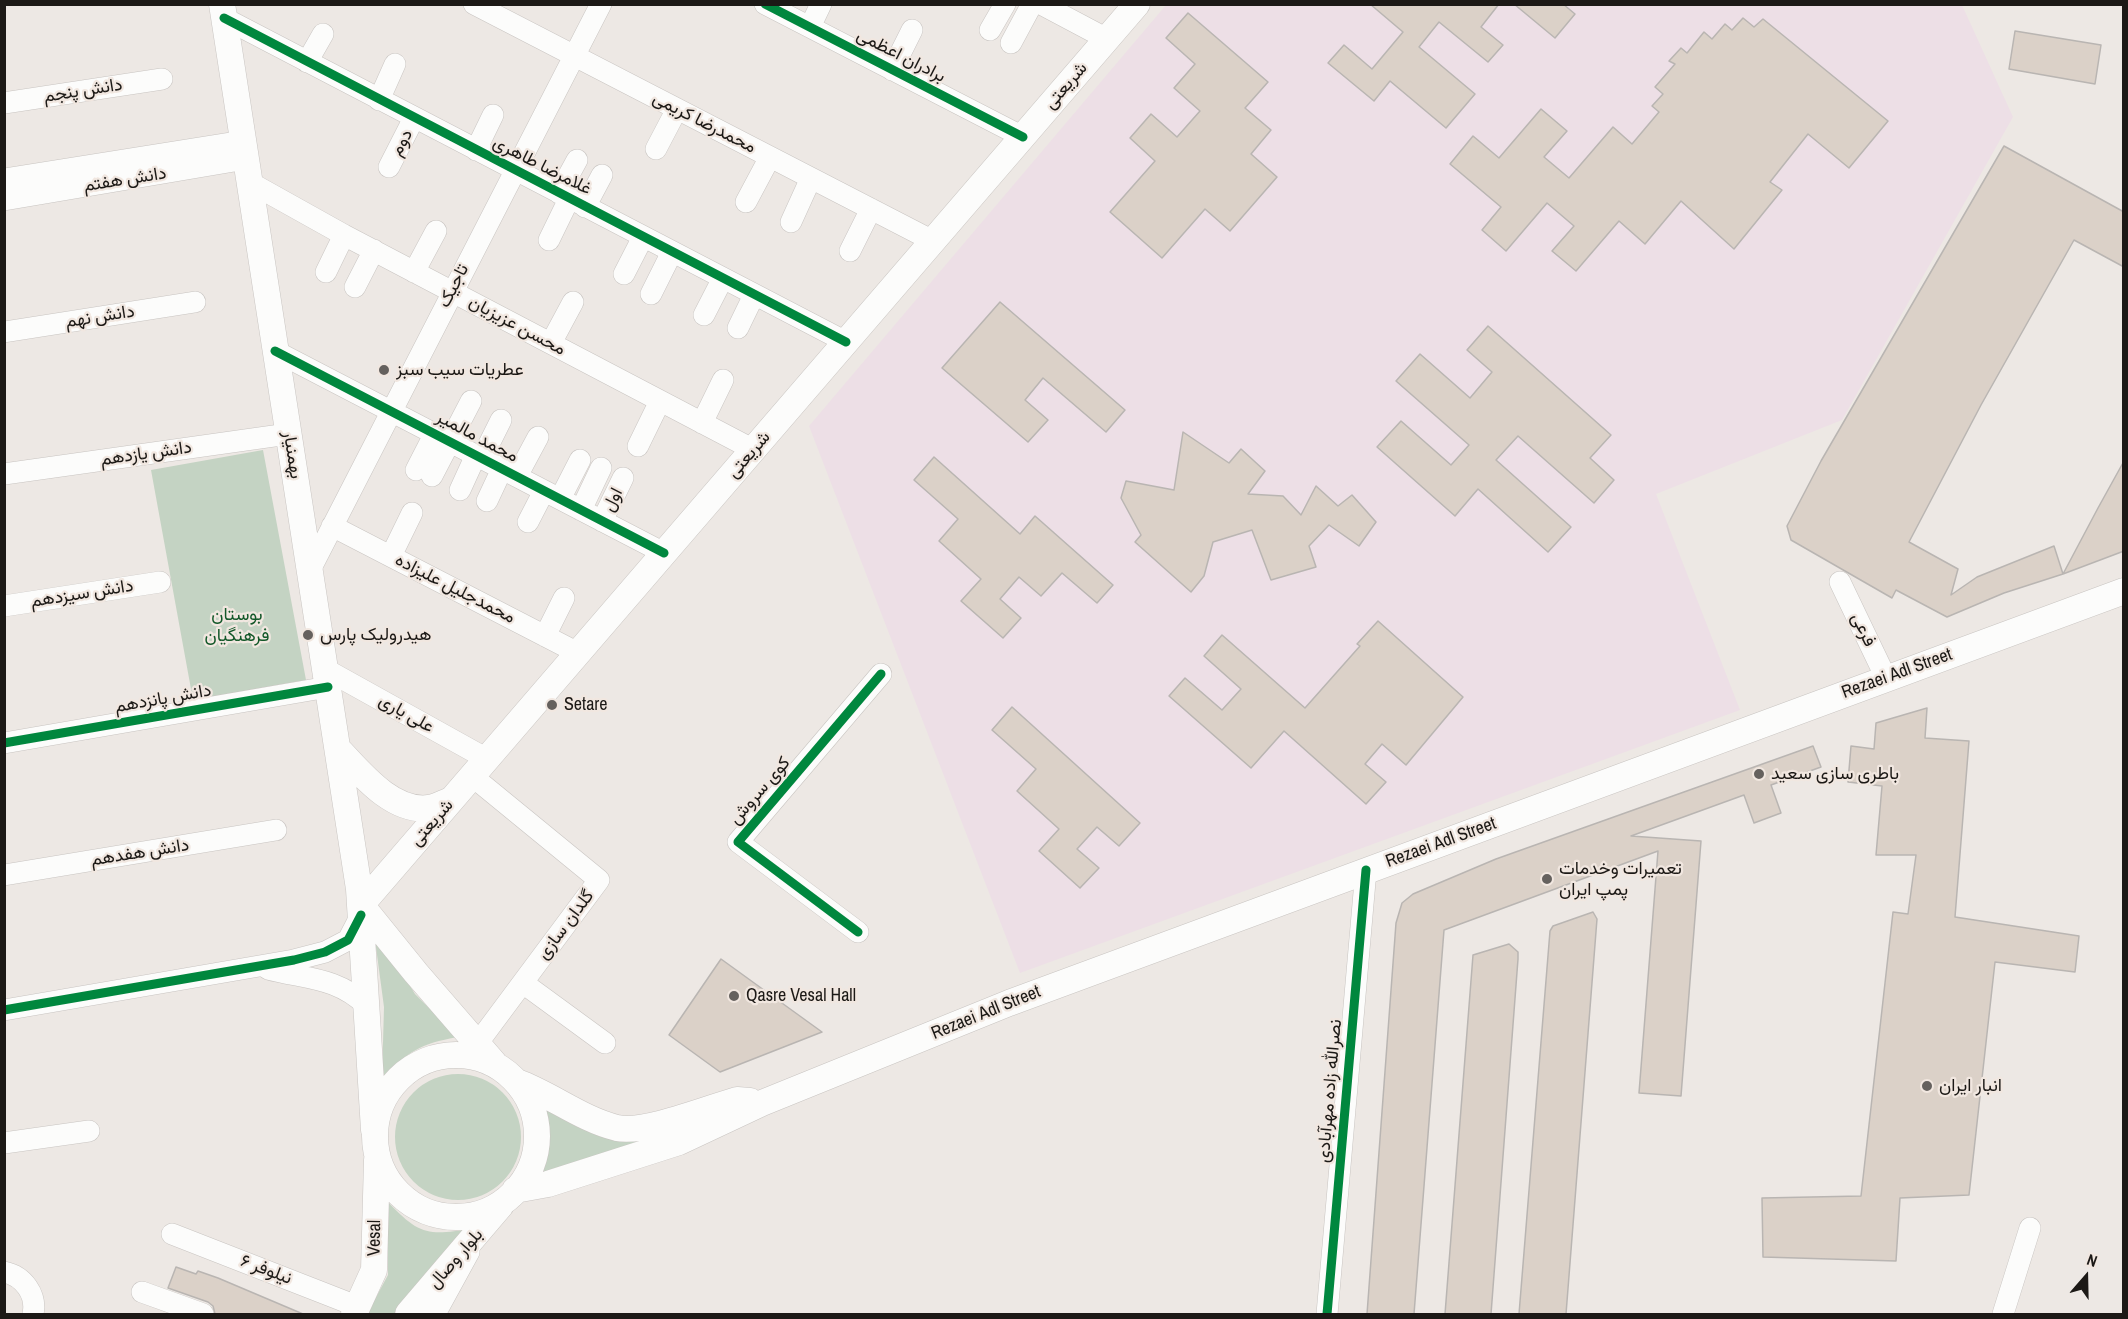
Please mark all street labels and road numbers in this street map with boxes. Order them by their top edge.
street label: برادران اعظمی [853,24,949,88]
street label: شریعتی [1040,58,1092,114]
street label: دانش پنجم [42,74,124,108]
street label: محمدرضا کریمی [649,88,759,158]
street label: دوم [386,126,418,160]
street label: غلامرضا طاهری [489,132,595,200]
street label: دانش هفتم [82,163,168,197]
street label: تاجیک [434,261,474,311]
street label: محسن عزیزیان [465,292,569,360]
street label: دانش نهم [64,301,136,333]
street label: محمد مالمیر [432,406,522,468]
street label: شریعتی [723,427,775,483]
street label: بهمنیار [278,430,306,480]
street label: دانش یازدهم [99,437,193,471]
street label: اول [598,485,628,515]
street label: محمدجلیل علیزاده [391,549,519,629]
street label: دانش سیزدهم [29,575,135,613]
street label: فرعی [1846,610,1880,650]
street label: Rezaei Adl Street [1839,644,1955,704]
street label: دانش پانزدهم [113,680,213,718]
street label: علی یاری [374,690,438,738]
street label: کوی سروش [725,753,795,829]
street label: شریعتی [406,795,458,851]
street label: Rezaei Adl Street [1383,813,1499,873]
street label: دانش هفدهم [89,835,191,871]
street label: گلدان سازی [533,886,599,964]
street label: Rezaei Adl Street [928,981,1044,1045]
street label: نصرالله زاده مهرآبادی [1313,1018,1347,1164]
street label: Vesal [364,1220,386,1256]
street label: بلوار وصال [424,1224,488,1294]
street label: نیلوفر ۶ [237,1250,295,1290]

